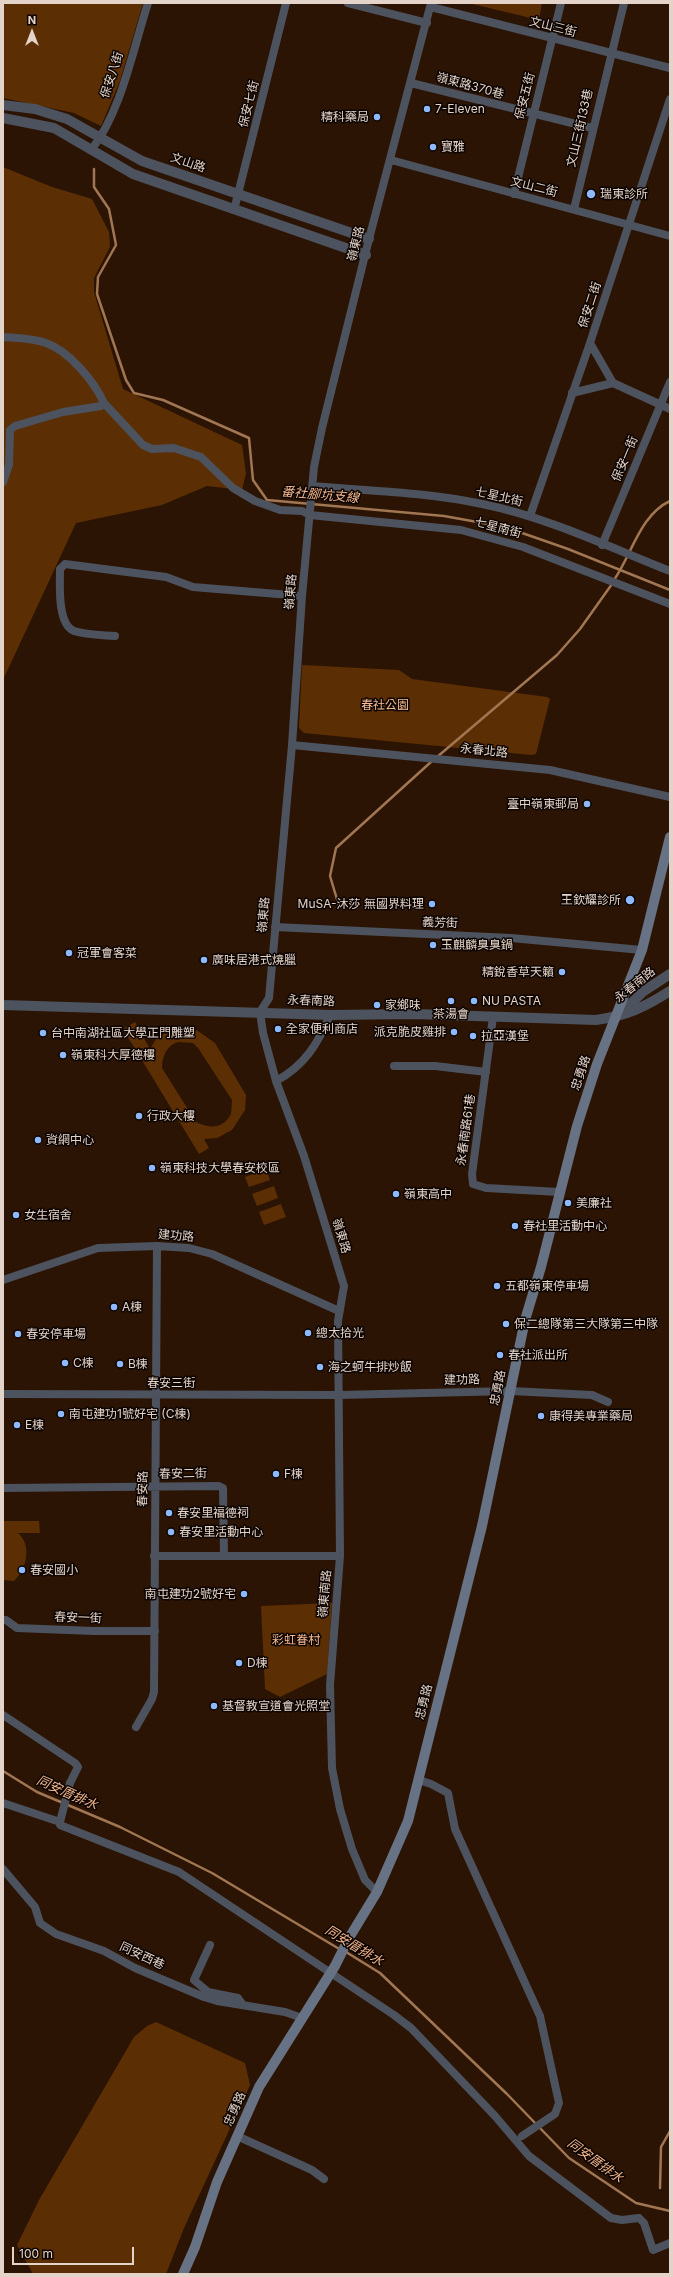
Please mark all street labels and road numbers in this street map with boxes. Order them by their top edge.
street label: 文山三街 [528,14,578,40]
street label: 保安八街 [98,50,126,100]
street label: 嶺東路370巷 [435,70,505,102]
street label: 保安五街 [512,71,538,121]
street label: 保安七街 [236,79,262,129]
street label: 文山三街133巷 [564,88,596,168]
street label: 文山路 [169,150,207,176]
street label: 文山二街 [509,174,559,200]
street label: 嶺東路 [345,225,367,263]
street label: 保安二街 [576,280,604,330]
street label: 保安一街 [609,434,641,484]
street label: 七星北街 [474,485,524,509]
street label: 七星南街 [473,515,523,541]
street label: 嶺東路 [282,573,300,611]
street label: 永春北路 [459,741,509,761]
street label: 嶺東路 [255,896,273,934]
street label: 義芳街 [422,915,458,931]
street label: 永春南路 [612,964,658,1006]
street label: 永春南路 [287,993,335,1009]
street label: 忠勇路 [568,1054,594,1092]
street label: 永春南路61巷 [454,1093,478,1167]
street label: 嶺東路 [329,1217,353,1255]
street label: 建功路 [157,1227,195,1245]
street label: 忠勇路 [487,1369,509,1407]
street label: 建功路 [444,1372,480,1388]
street label: 春安三街 [147,1376,195,1390]
street label: 春安二街 [159,1466,207,1482]
street label: 春安路 [135,1471,151,1507]
street label: 嶺東南路 [316,1569,334,1619]
street label: 春安一街 [54,1610,102,1626]
street label: 忠勇路 [413,1683,435,1721]
street label: 同安西巷 [117,1939,167,1973]
street label: 忠勇路 [221,2090,249,2128]

